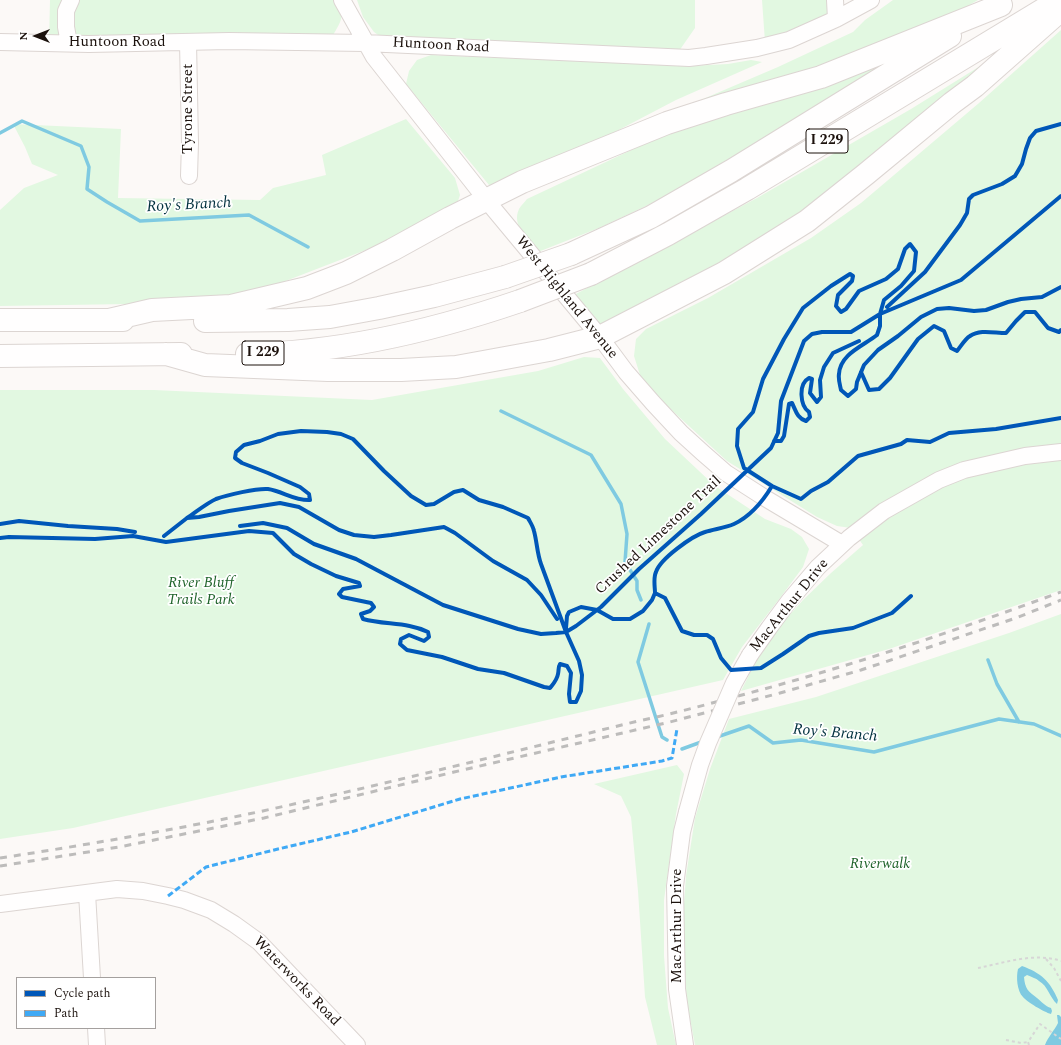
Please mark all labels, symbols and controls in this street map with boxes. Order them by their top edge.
north arrow [16,16,56,56]
text: N [15,32,32,41]
street label: Huntoon Road [68,34,166,52]
street label: Huntoon Road [392,34,490,58]
street label: Tyrone Street [180,64,198,154]
road number: I 229 [806,129,848,153]
water label: Roy's Branch [146,194,232,218]
street label: West Highland Avenue [511,233,621,363]
road number: I 229 [242,341,284,365]
street label: Crushed Limestone Trail [592,473,726,599]
street label: MacArthur Drive [747,556,833,656]
park label: River Bluff Trails Park [167,575,235,610]
water label: Roy's Branch [792,721,878,747]
park label: Riverwalk [850,856,910,874]
street label: MacArthur Drive [669,868,687,984]
street label: Waterworks Road [249,933,343,1031]
legend [16,977,156,1029]
text: Cycle path [54,984,111,1003]
text: Path [54,1004,79,1023]

